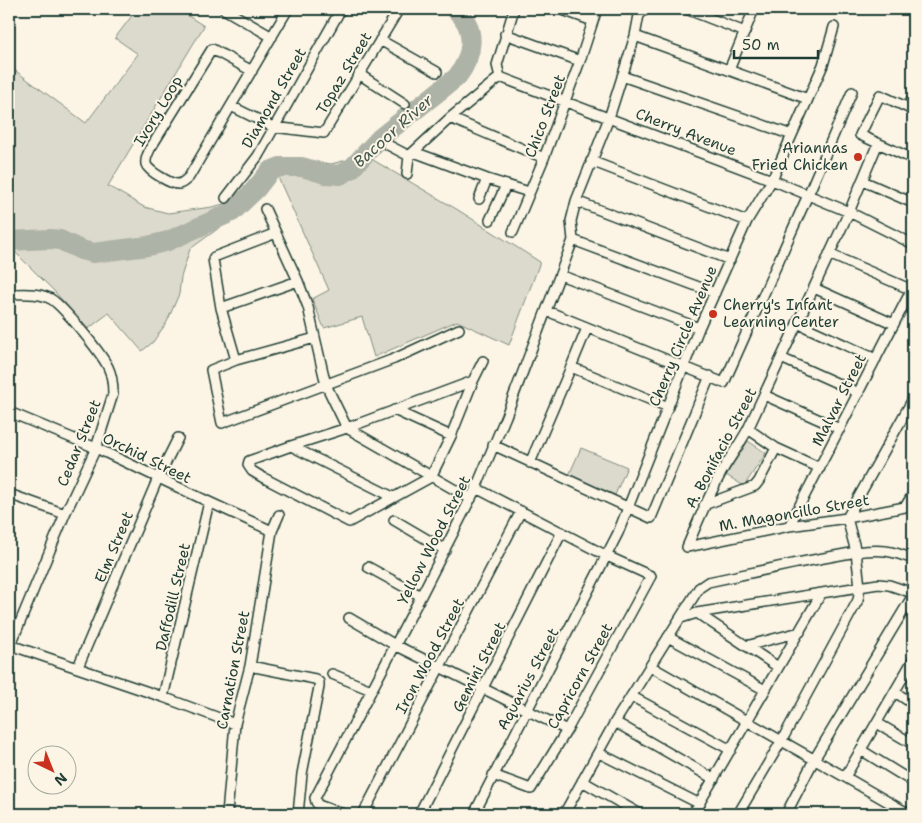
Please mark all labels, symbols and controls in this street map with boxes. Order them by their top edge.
street label: Topaz Street [312,28,376,118]
scale bar [734,28,818,60]
text: 50 m [742,35,780,55]
street label: Diamond Street [237,44,311,152]
street label: Chico Street [520,71,570,161]
street label: Ivory Loop [129,72,187,150]
water label: Bacoor River [349,89,438,172]
street label: Cherry Avenue [633,104,739,160]
place label: Ariannas Fried Chicken [752,138,848,175]
marker: Ariannas Fried Chicken [852,151,864,163]
street label: Cherry Circle Avenue [644,263,722,409]
place label: Cherry's Infant Learning Center [723,295,839,332]
marker: Cherry's Infant Learning Center [707,308,719,320]
street label: Malvar Street [807,350,871,450]
street label: A. Bonifacio Street [681,384,761,512]
street label: Cedar Street [52,397,106,489]
street label: Orchid Street [99,428,195,488]
street label: Yellow Wood Street [393,472,475,608]
street label: M. Magoncillo Street [717,490,871,536]
street label: Elm Street [90,508,138,586]
street label: Daffodill Street [151,541,195,653]
street label: Iron Wood Street [391,595,469,717]
street label: Carnation Street [212,609,254,731]
street label: Gemini Street [448,618,510,716]
street label: Capricorn Street [543,619,617,733]
street label: Aquarius Street [493,624,563,734]
north arrow [28,746,78,796]
text: N [51,769,71,790]

